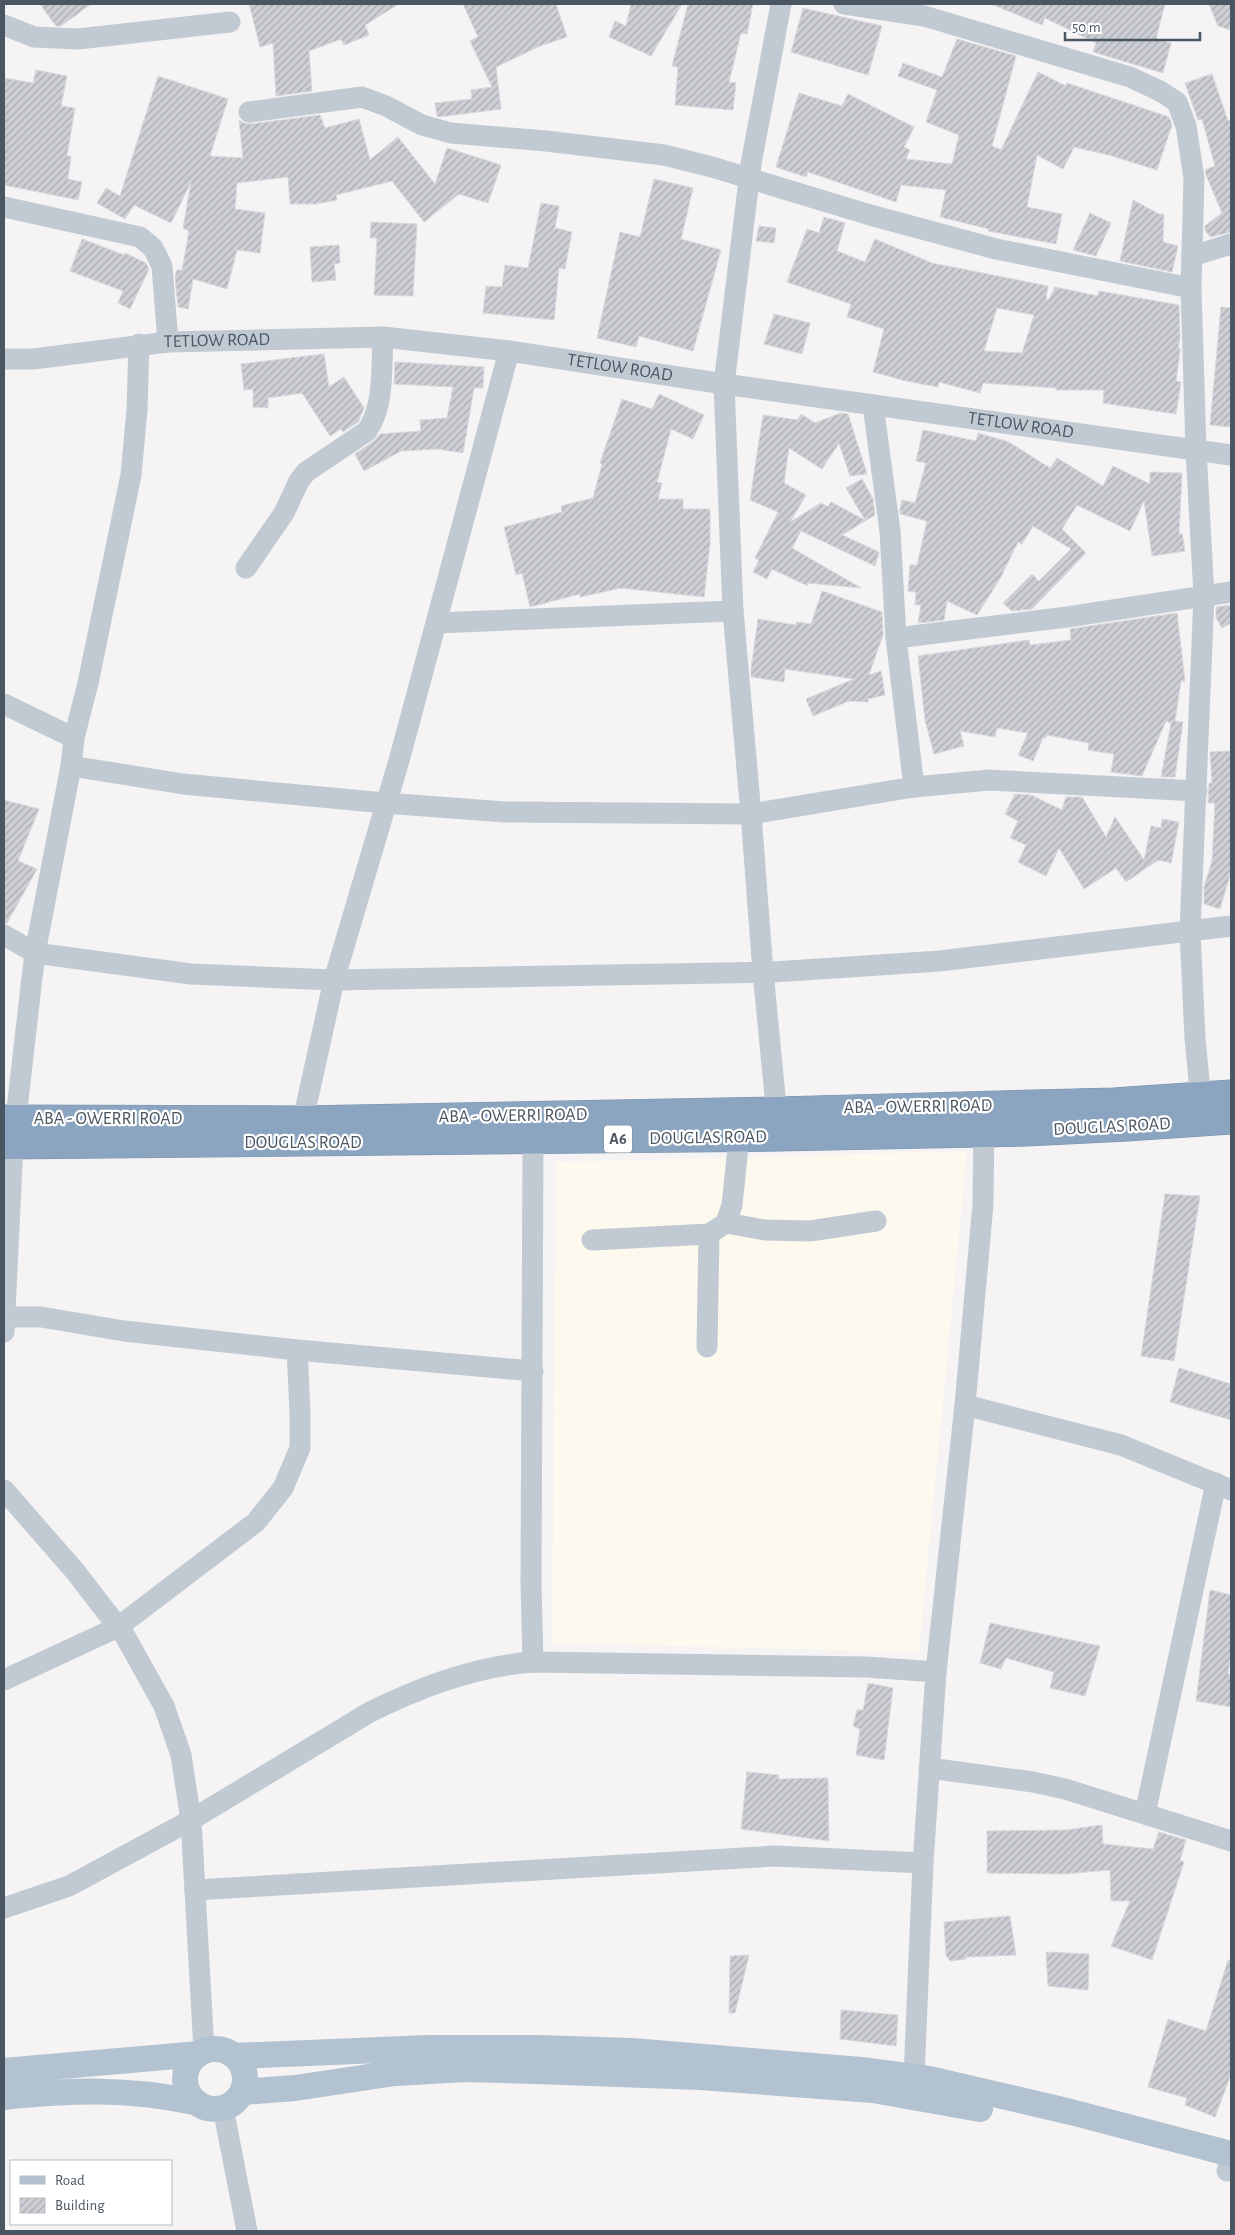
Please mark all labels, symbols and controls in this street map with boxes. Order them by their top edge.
scale bar [1065,10,1200,42]
text: 50 m [1072,20,1101,35]
street label: TETLOW ROAD [163,331,270,351]
street label: TETLOW ROAD [566,351,674,385]
street label: TETLOW ROAD [967,409,1075,442]
street label: ABA - OWERRI ROAD [844,1097,992,1117]
street label: ABA - OWERRI ROAD [439,1106,587,1126]
street label: ABA - OWERRI ROAD [34,1110,182,1128]
street label: DOUGLAS ROAD [1053,1115,1171,1139]
road number: A6 [604,1126,632,1152]
street label: DOUGLAS ROAD [649,1128,767,1148]
street label: DOUGLAS ROAD [244,1134,362,1152]
legend [10,2160,172,2225]
text: Road [55,2173,85,2188]
text: Building [55,2198,105,2213]

